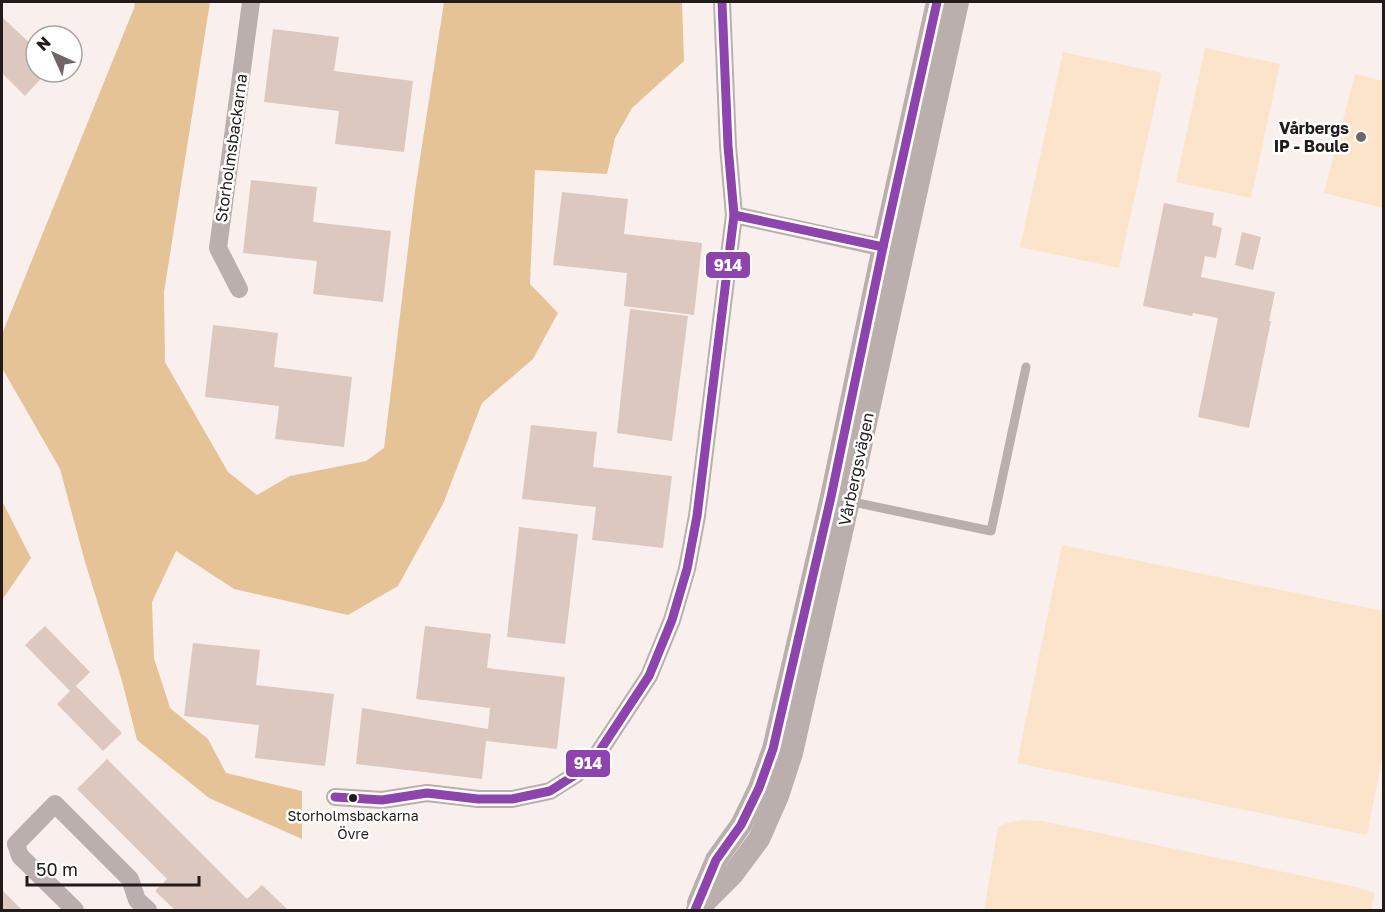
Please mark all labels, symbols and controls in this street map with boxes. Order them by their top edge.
north arrow [24,24,84,84]
text: N [32,32,55,55]
street label: Storholmsbackarna [211,72,251,224]
place label: Vårbergs IP - Boule [1274,118,1349,156]
marker: Vårbergs IP - Boule [1354,130,1368,144]
line badge: 914 [705,251,751,279]
text: 914 [714,255,742,275]
street label: Vårbergsvägen [834,410,878,528]
line badge: 914 [565,749,611,778]
text: 914 [574,753,602,773]
marker: Storholmsbackarna Övre [347,792,359,804]
place label: Storholmsbackarna Övre [287,807,419,842]
scale bar [27,849,200,887]
text: 50 m [36,858,78,880]

